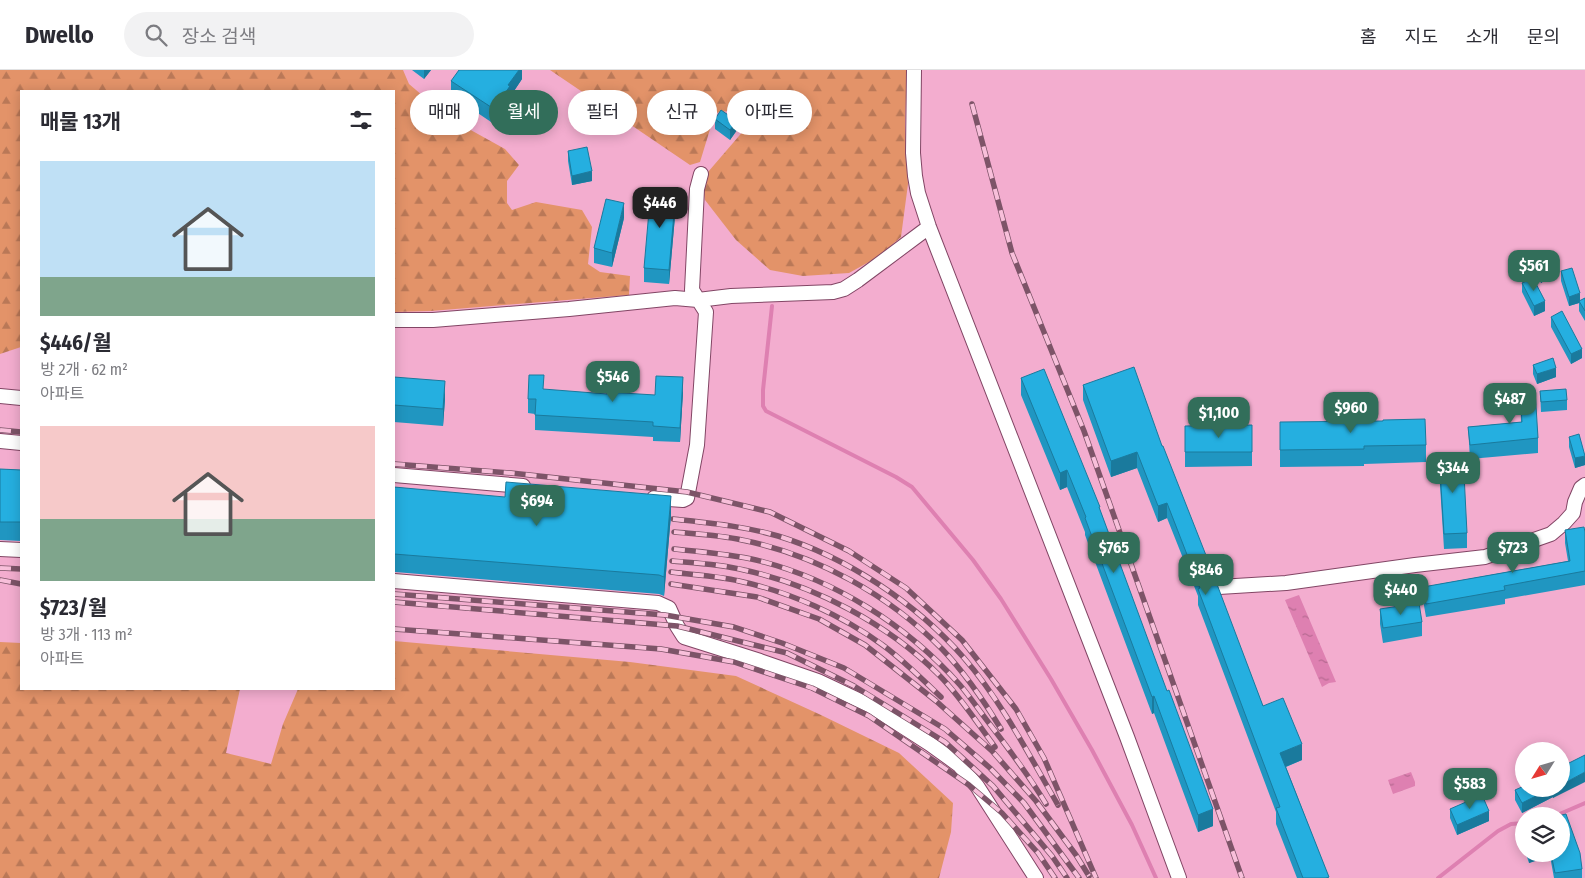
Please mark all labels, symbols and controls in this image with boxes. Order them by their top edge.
search box [124,12,474,57]
text: Dwello [25,21,94,49]
icon: search [142,21,170,49]
text: 장소 검색 [182,25,256,48]
text: 홈 [1360,26,1377,48]
text: 지도 [1405,26,1438,48]
text: 소개 [1466,26,1499,48]
text: 문의 [1527,26,1560,48]
chip: 매매 [410,90,479,135]
chip: 월세 [489,90,558,135]
chip: 필터 [568,90,637,135]
chip: 신규 [647,90,717,135]
chip: 아파트 [727,90,812,135]
icon: filters [347,106,375,134]
text: 매물 13개 [40,109,121,135]
pin: $446 [630,186,690,229]
text: $446 [644,193,676,212]
icon: home [163,194,253,284]
pin: $561 [1504,250,1564,292]
text: $561 [1519,256,1549,275]
text: $446/월 [40,330,112,356]
text: 방 2개 · 62 m² [40,360,128,379]
pin: $546 [583,360,643,403]
text: $546 [597,367,629,386]
pin: $487 [1480,382,1540,425]
text: 아파트 [40,384,84,403]
text: $487 [1494,389,1526,408]
pin: $960 [1321,392,1381,434]
pin: $1,100 [1178,396,1260,439]
text: $960 [1334,398,1368,417]
text: $1,100 [1199,403,1239,422]
pin: $344 [1423,452,1483,494]
text: $344 [1437,458,1469,477]
icon: home [163,459,253,549]
pin: $694 [507,484,567,527]
text: $694 [521,491,553,510]
pin: $765 [1084,532,1144,574]
pin: $723 [1483,532,1543,574]
text: $765 [1099,538,1129,557]
text: $723 [1498,538,1528,557]
pin: $846 [1176,554,1236,596]
text: $846 [1189,560,1223,579]
pin: $440 [1371,574,1431,616]
text: $440 [1384,580,1418,599]
text: $723/월 [40,595,107,621]
text: 방 3개 · 113 m² [40,625,133,644]
text: 아파트 [40,649,84,668]
north arrow [1515,742,1570,798]
map controls [1515,742,1570,862]
pin: $583 [1440,768,1500,810]
text: $583 [1454,774,1486,793]
button: layers [1515,807,1570,862]

